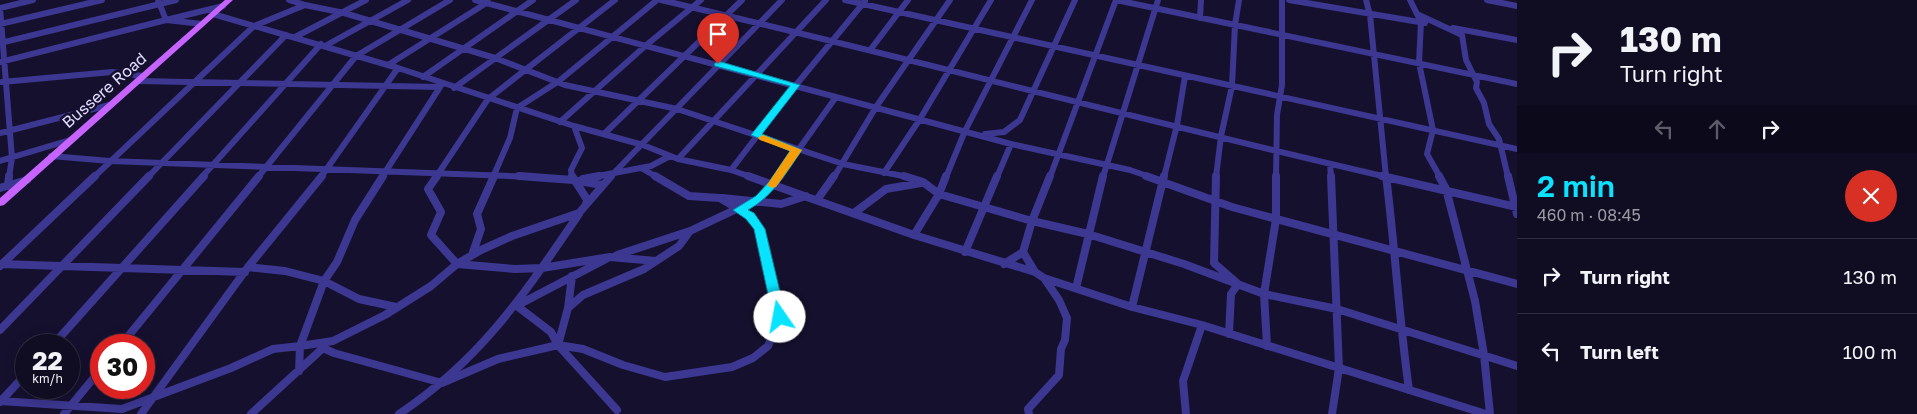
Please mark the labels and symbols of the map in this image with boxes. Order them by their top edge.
pin [697,13,739,64]
street label: Bussere Road [58,48,150,132]
position arrow [753,290,805,342]
speed limit sign: 30 [90,334,155,399]

